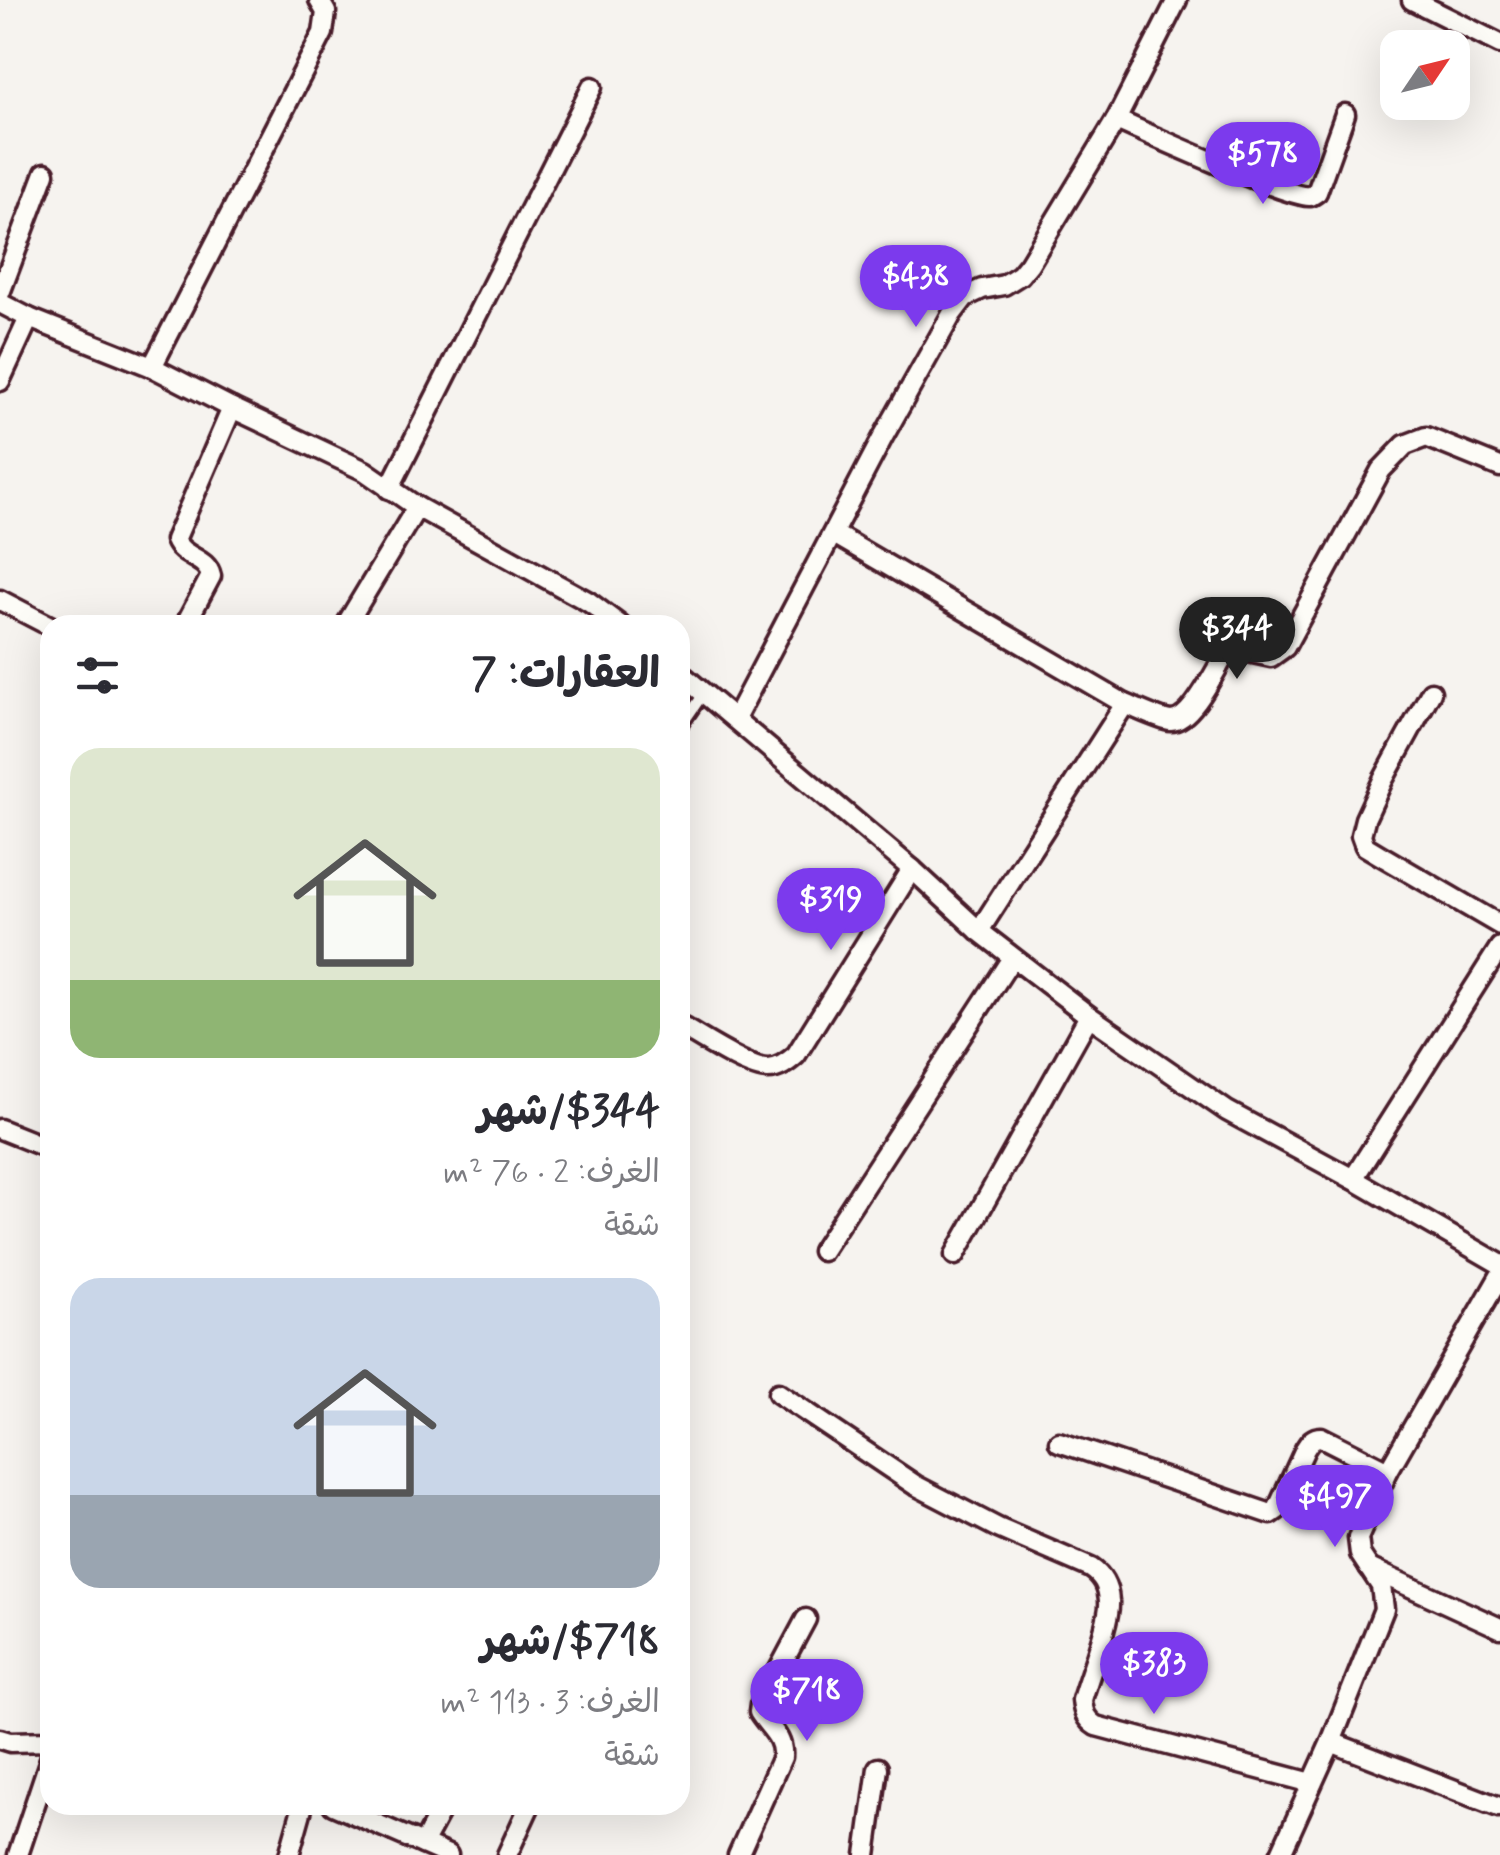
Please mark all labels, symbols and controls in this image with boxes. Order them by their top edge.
north arrow [1380,30,1470,120]
map controls [1380,30,1470,120]
pin: $578 [1204,122,1322,207]
text: $578 [1227,133,1299,175]
pin: $438 [857,245,975,330]
text: $438 [882,256,950,298]
pin: $344 [1178,597,1296,682]
text: $344 [1201,608,1273,650]
icon: filters [70,648,125,703]
text: العقارات: 7 [471,648,660,703]
icon: home [275,813,455,993]
pin: $319 [772,868,890,953]
text: $319 [799,879,863,921]
text: $344/شهر [478,1085,660,1140]
text: الغرف: 2 · 76 m² [443,1152,660,1194]
text: شقة [604,1205,660,1247]
icon: home [275,1343,455,1523]
pin: $497 [1276,1465,1394,1550]
text: $497 [1298,1476,1372,1518]
text: $718/شهر [481,1615,660,1670]
pin: $383 [1095,1632,1213,1717]
text: $383 [1122,1643,1186,1685]
pin: $718 [748,1659,866,1744]
text: $718 [772,1670,842,1712]
text: الغرف: 3 · 113 m² [441,1682,660,1724]
text: شقة [604,1735,660,1777]

